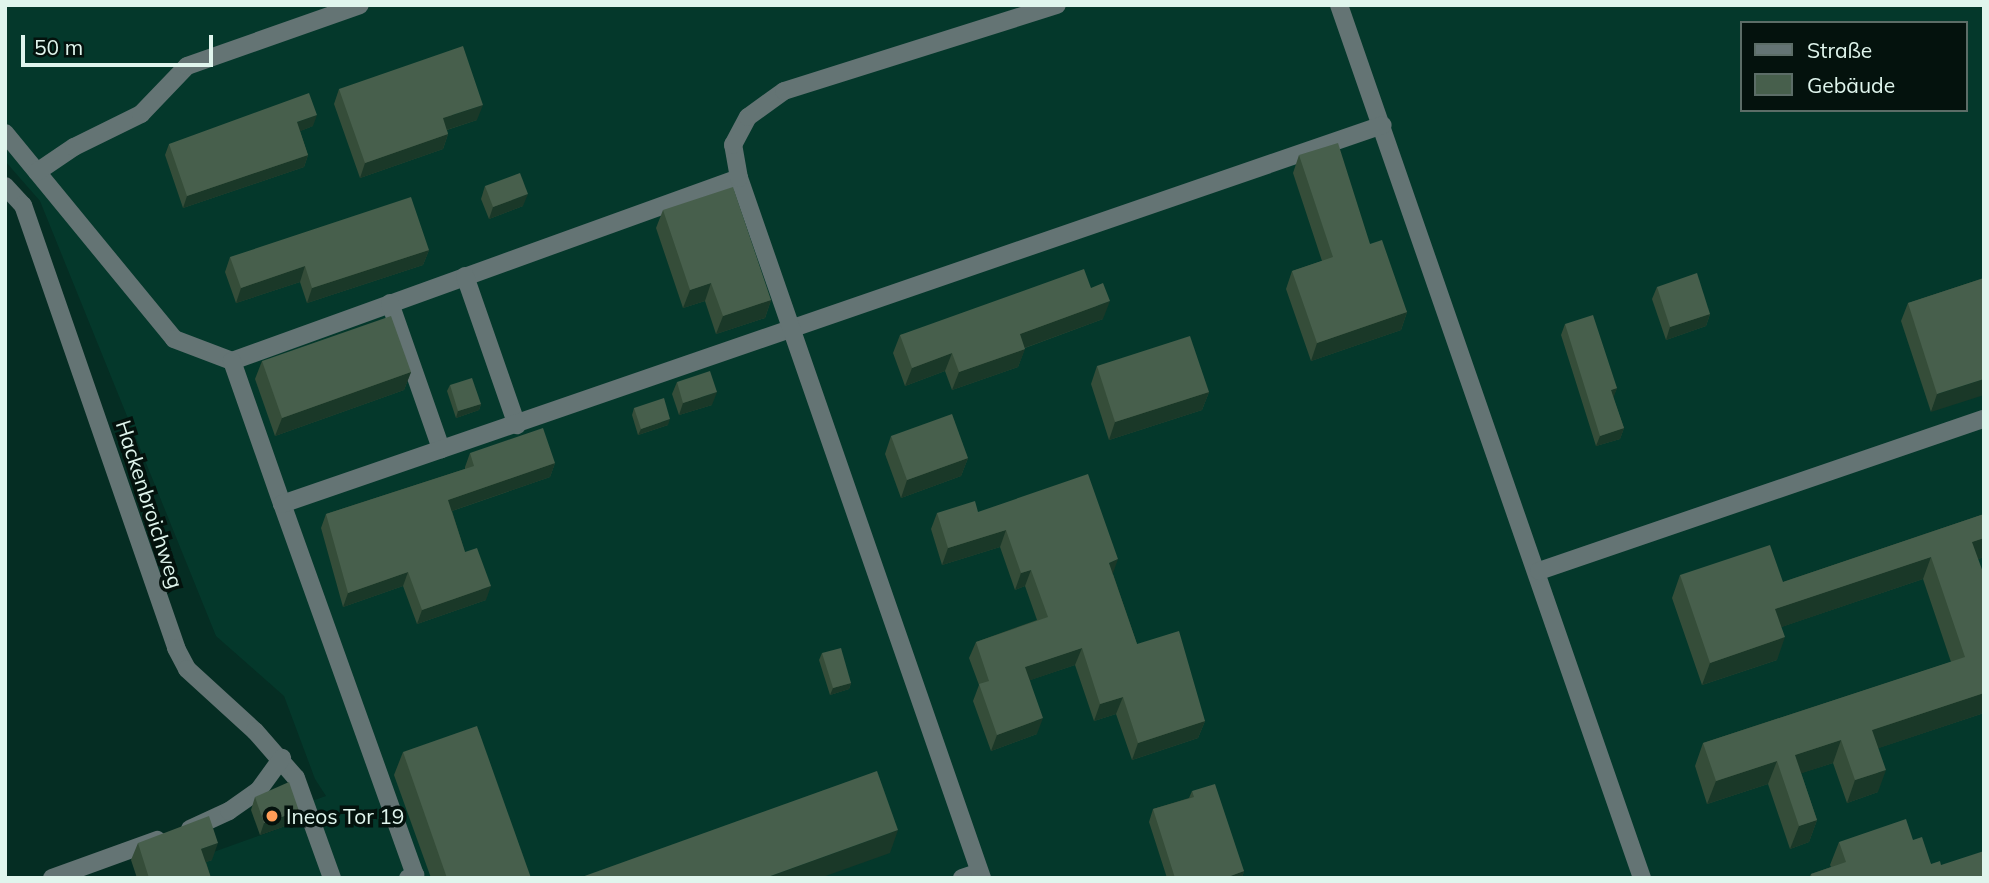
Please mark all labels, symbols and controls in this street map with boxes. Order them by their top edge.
scale bar [24,21,217,65]
legend [1741,21,1968,112]
text: 50 m [34,34,83,60]
text: Straße [1807,37,1872,63]
text: Gebäude [1807,72,1895,98]
street label: Hackenbroichweg [111,417,189,591]
place label: Ineos Tor 19 [286,803,404,829]
marker: Ineos Tor 19 [264,808,280,824]

